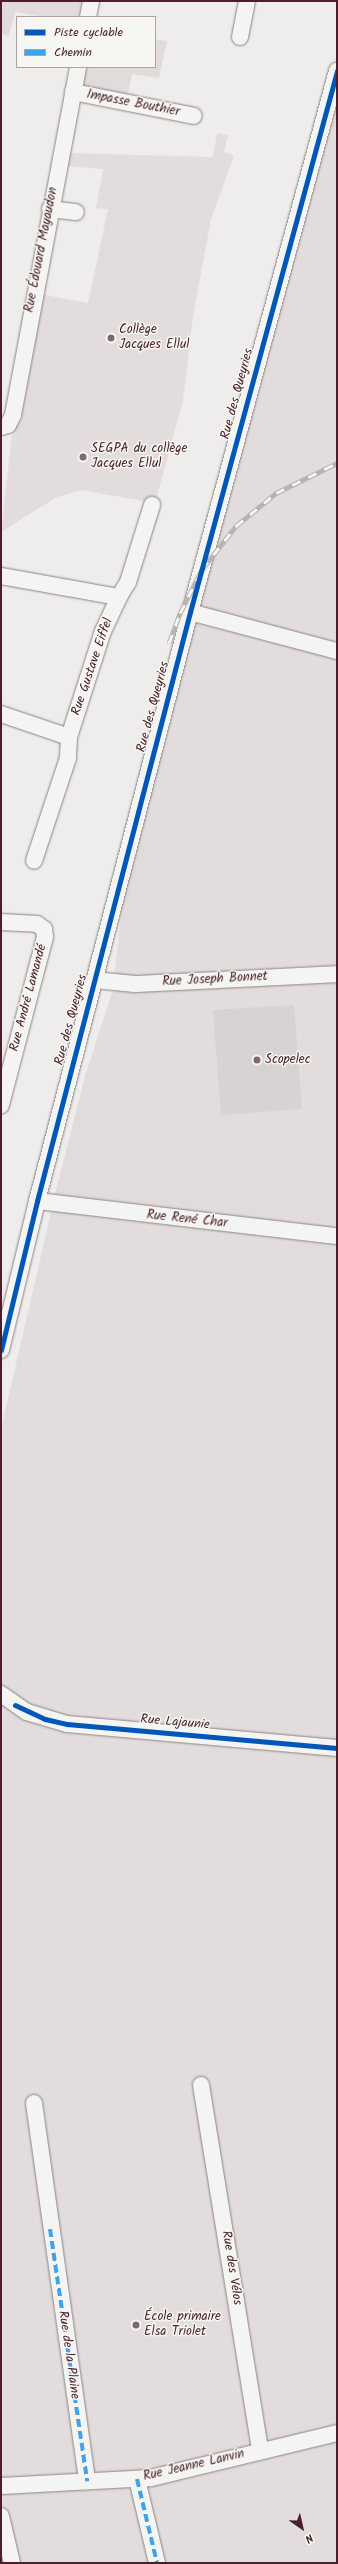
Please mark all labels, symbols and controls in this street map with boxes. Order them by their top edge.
legend [16,16,156,68]
text: Piste cyclable [54,23,123,42]
text: Chemin [54,43,92,62]
street label: Impasse Bouthier [85,87,181,121]
street label: Rue Édouard Mayaudon [22,186,62,314]
place label: Collège Jacques Ellul [119,323,189,354]
marker: Collège Jacques Ellul [106,333,116,343]
street label: Rue des Queyries [218,347,258,441]
place label: SEGPA du collège Jacques Ellul [91,442,187,473]
marker: SEGPA du collège Jacques Ellul [78,452,88,462]
street label: Rue Gustave Eiffel [69,616,117,718]
street label: Rue des Queyries [134,660,174,754]
street label: Rue André Lamandé [7,943,51,1053]
street label: Rue Joseph Bonnet [162,969,268,991]
street label: Rue des Queyries [52,973,92,1067]
place label: Scopelec [265,1052,310,1068]
marker: Scopelec [252,1055,262,1065]
street label: Rue René Char [146,1208,228,1232]
street label: Rue Lajaunie [140,1712,210,1734]
street label: Rue des Vélos [217,2230,245,2306]
street label: Rue de la Plaine [54,2310,82,2400]
place label: École primaire Elsa Triolet [144,2310,221,2341]
marker: École primaire Elsa Triolet [131,2320,141,2330]
street label: Rue Jeanne Lanvin [142,2447,246,2485]
north arrow [282,2508,322,2548]
text: N [301,2529,317,2547]

